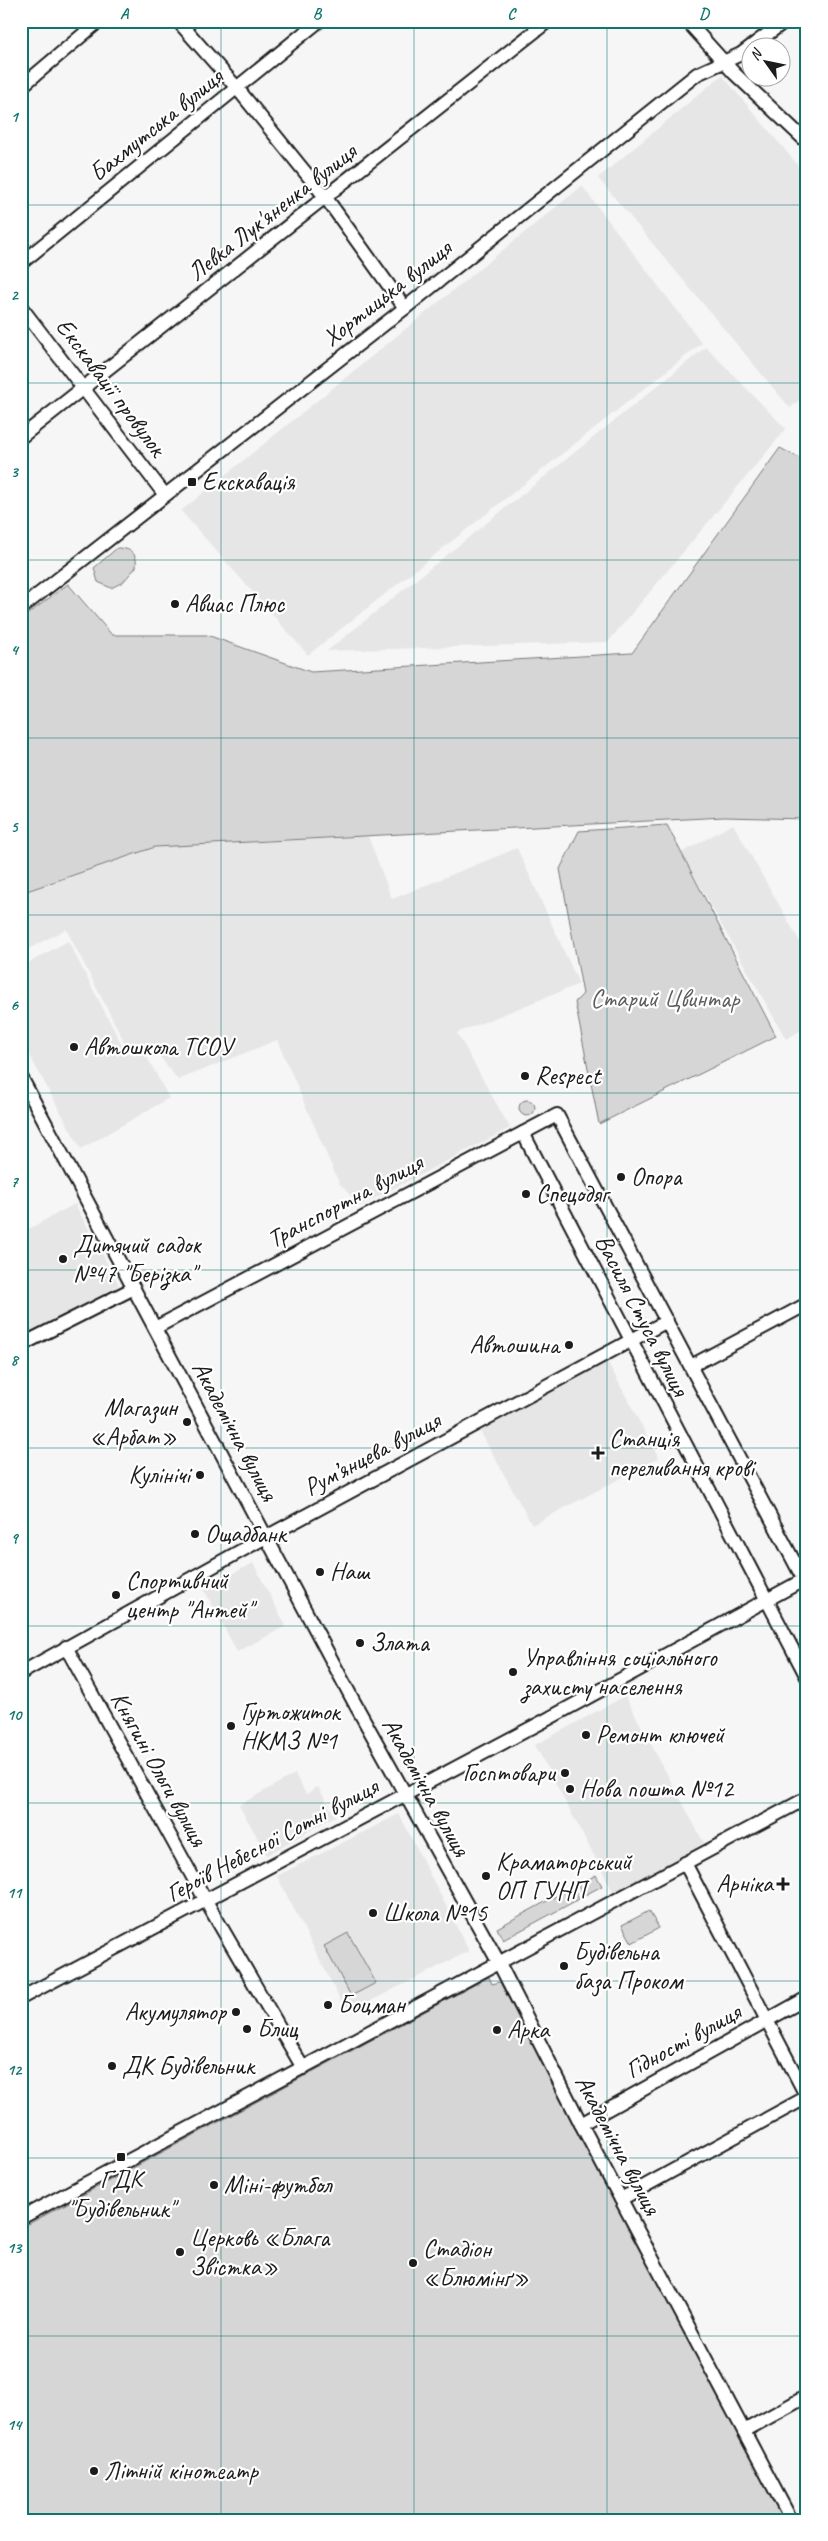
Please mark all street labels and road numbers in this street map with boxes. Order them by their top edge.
street label: Бахмутська вулиця [82,60,231,189]
street label: Левка Лук'яненка вулиця [181,134,365,288]
street label: Хортицька вулиця [316,231,460,353]
street label: Екскавації провулок [49,311,175,464]
street label: Транспортна вулиця [262,1146,430,1255]
street label: Василя Стуса вулиця [588,1229,697,1403]
street label: Академічна вулиця [185,1356,286,1507]
street label: Рум’янцева вулиця [298,1403,448,1503]
street label: Княгині Ольги вулиця [103,1686,215,1853]
street label: Академічна вулиця [375,1712,478,1863]
street label: Героїв Небесної Сотні вулиця [160,1769,386,1909]
street label: Гідності вулиця [620,1995,748,2086]
street label: Академічна вулиця [568,2070,669,2221]

